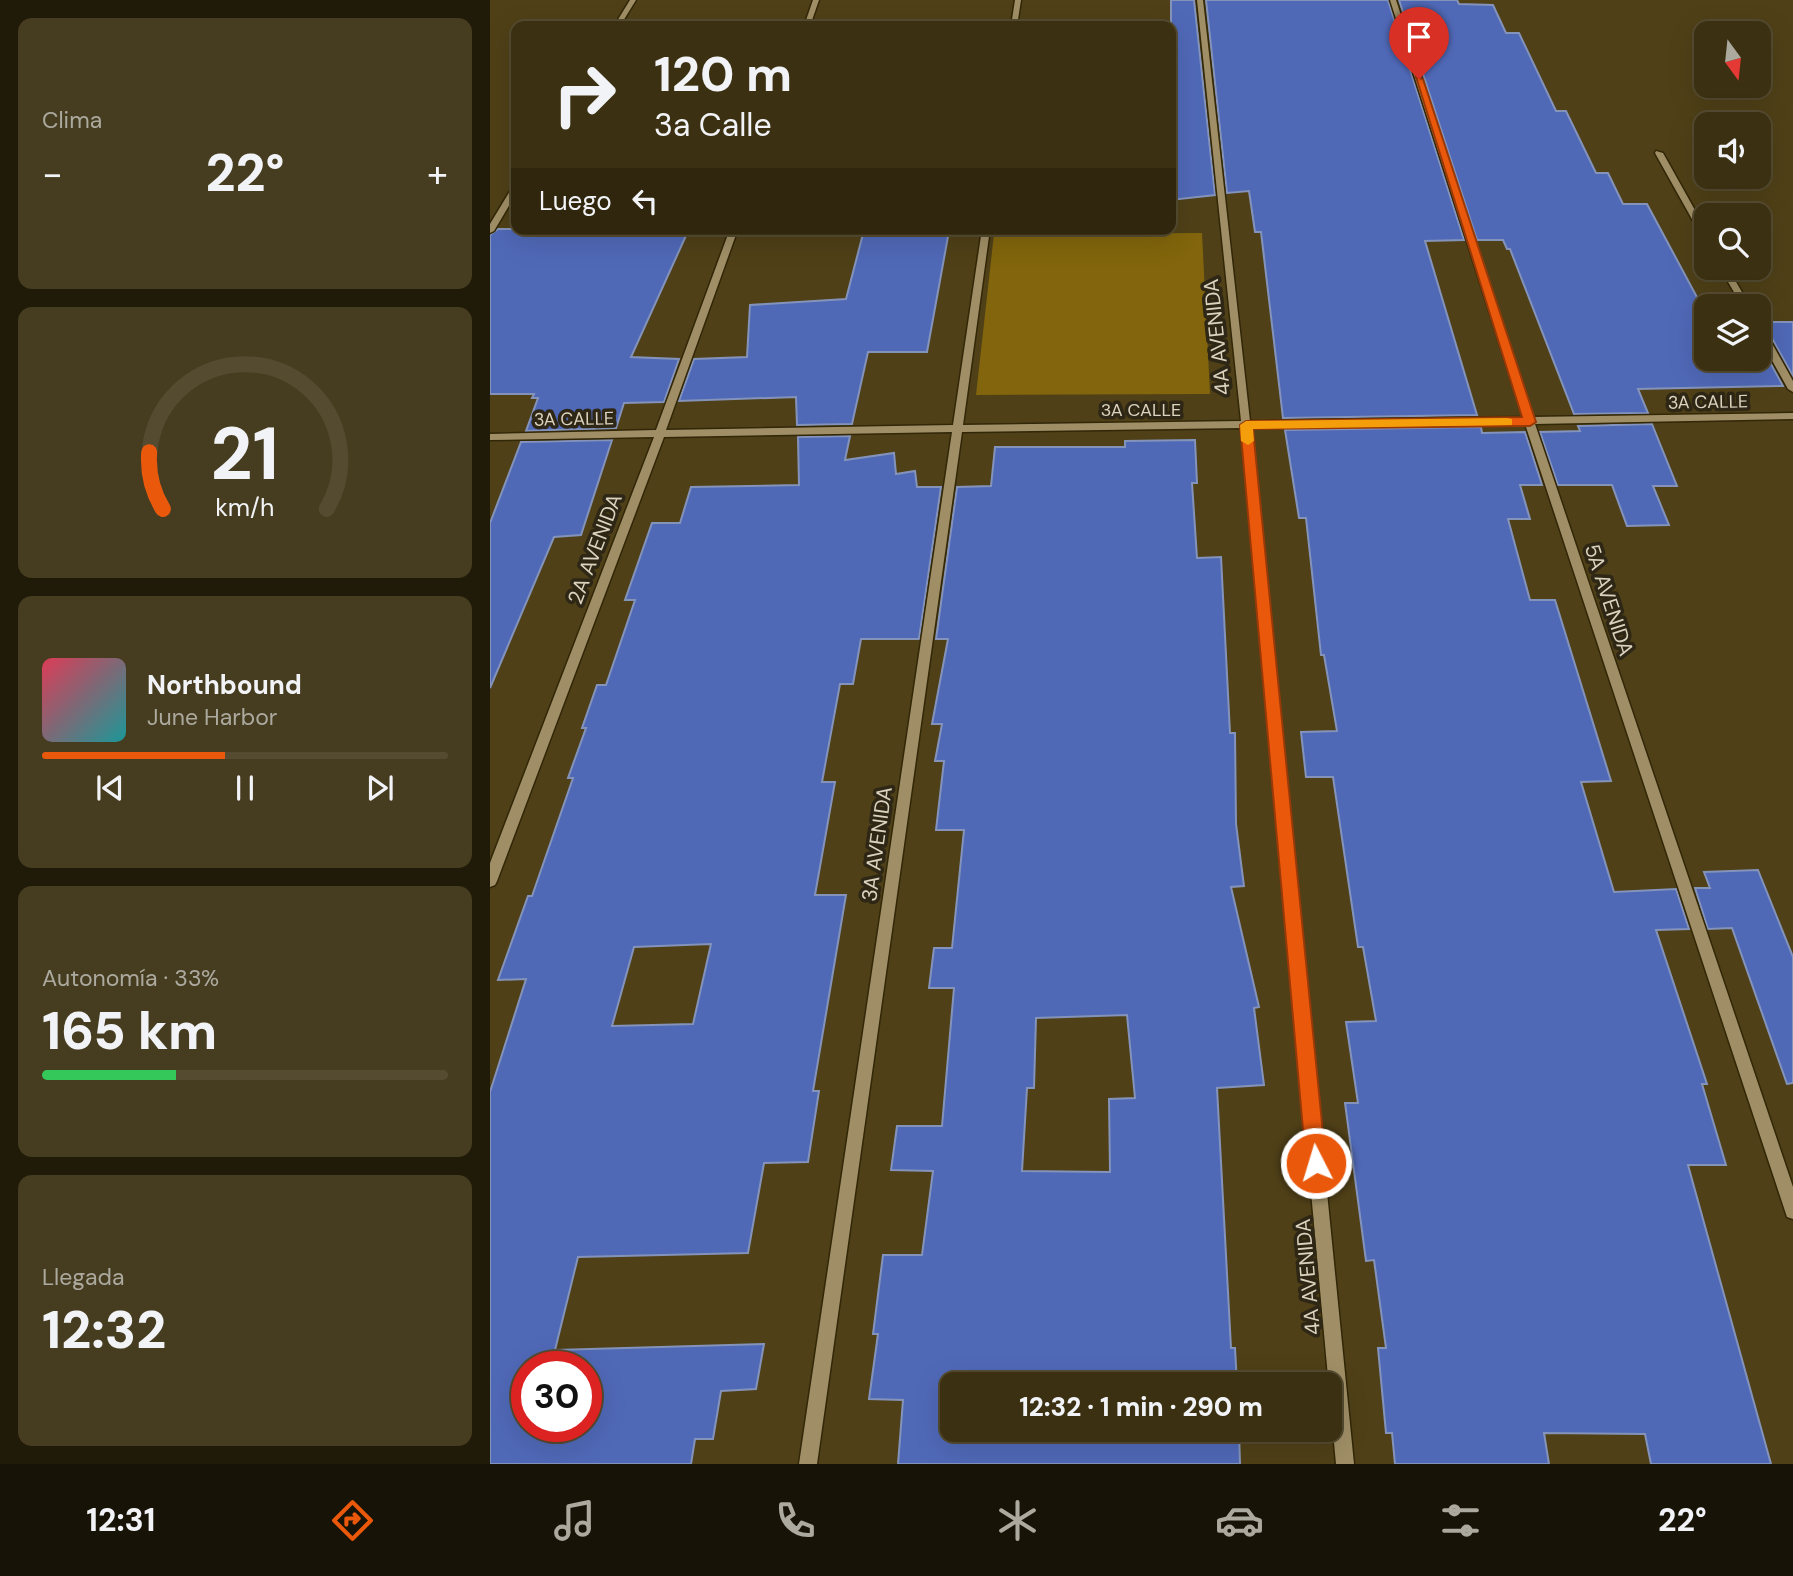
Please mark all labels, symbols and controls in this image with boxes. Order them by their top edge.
pin [1389,7,1449,79]
icon: arrive [1400,18,1438,56]
north arrow [1694,21,1771,98]
map controls [1694,21,1771,371]
text: 120 m [654,42,792,106]
icon: right [539,49,630,140]
text: 3a Calle [654,104,772,146]
text: Clima [42,105,102,135]
button: sound [1694,112,1771,189]
text: 22° [205,139,285,207]
text: − [42,149,63,199]
text: + [427,149,448,199]
icon: left [626,182,664,220]
text: Luego [539,184,612,218]
button: search [1694,203,1771,280]
street label: 4A AVENIDA [1197,277,1237,397]
button: layers [1694,294,1771,371]
street label: 3A CALLE [1668,389,1748,415]
street label: 3A CALLE [1101,398,1181,422]
street label: 3A CALLE [534,406,614,432]
text: 21 [211,407,279,502]
street label: 2A AVENIDA [561,490,629,608]
text: km/h [215,491,275,524]
street label: 5A AVENIDA [1578,540,1640,660]
text: Northbound [147,668,302,702]
text: June Harbor [147,702,277,732]
icon: previous [91,769,129,807]
icon: pause [226,769,264,807]
icon: next [361,769,399,807]
street label: 3A AVENIDA [855,785,899,903]
text: Autonomía · 33% [42,963,219,993]
text: 165 km [42,997,217,1065]
position arrow [1279,1126,1353,1200]
street label: 4A AVENIDA [1289,1218,1327,1336]
text: Llegada [42,1262,125,1292]
text: 12:32 [42,1296,166,1364]
speed limit sign: 30 [511,1351,602,1442]
text: 12:32 · 1 min · 290 m [1019,1390,1263,1424]
icon: directions [328,1496,377,1545]
icon: music [550,1496,599,1545]
icon: phone [771,1496,820,1545]
icon: climate [993,1496,1042,1545]
icon: car [1215,1496,1264,1545]
icon: filters [1436,1496,1485,1545]
text: 12:31 [86,1499,155,1541]
text: 22° [1658,1499,1707,1541]

